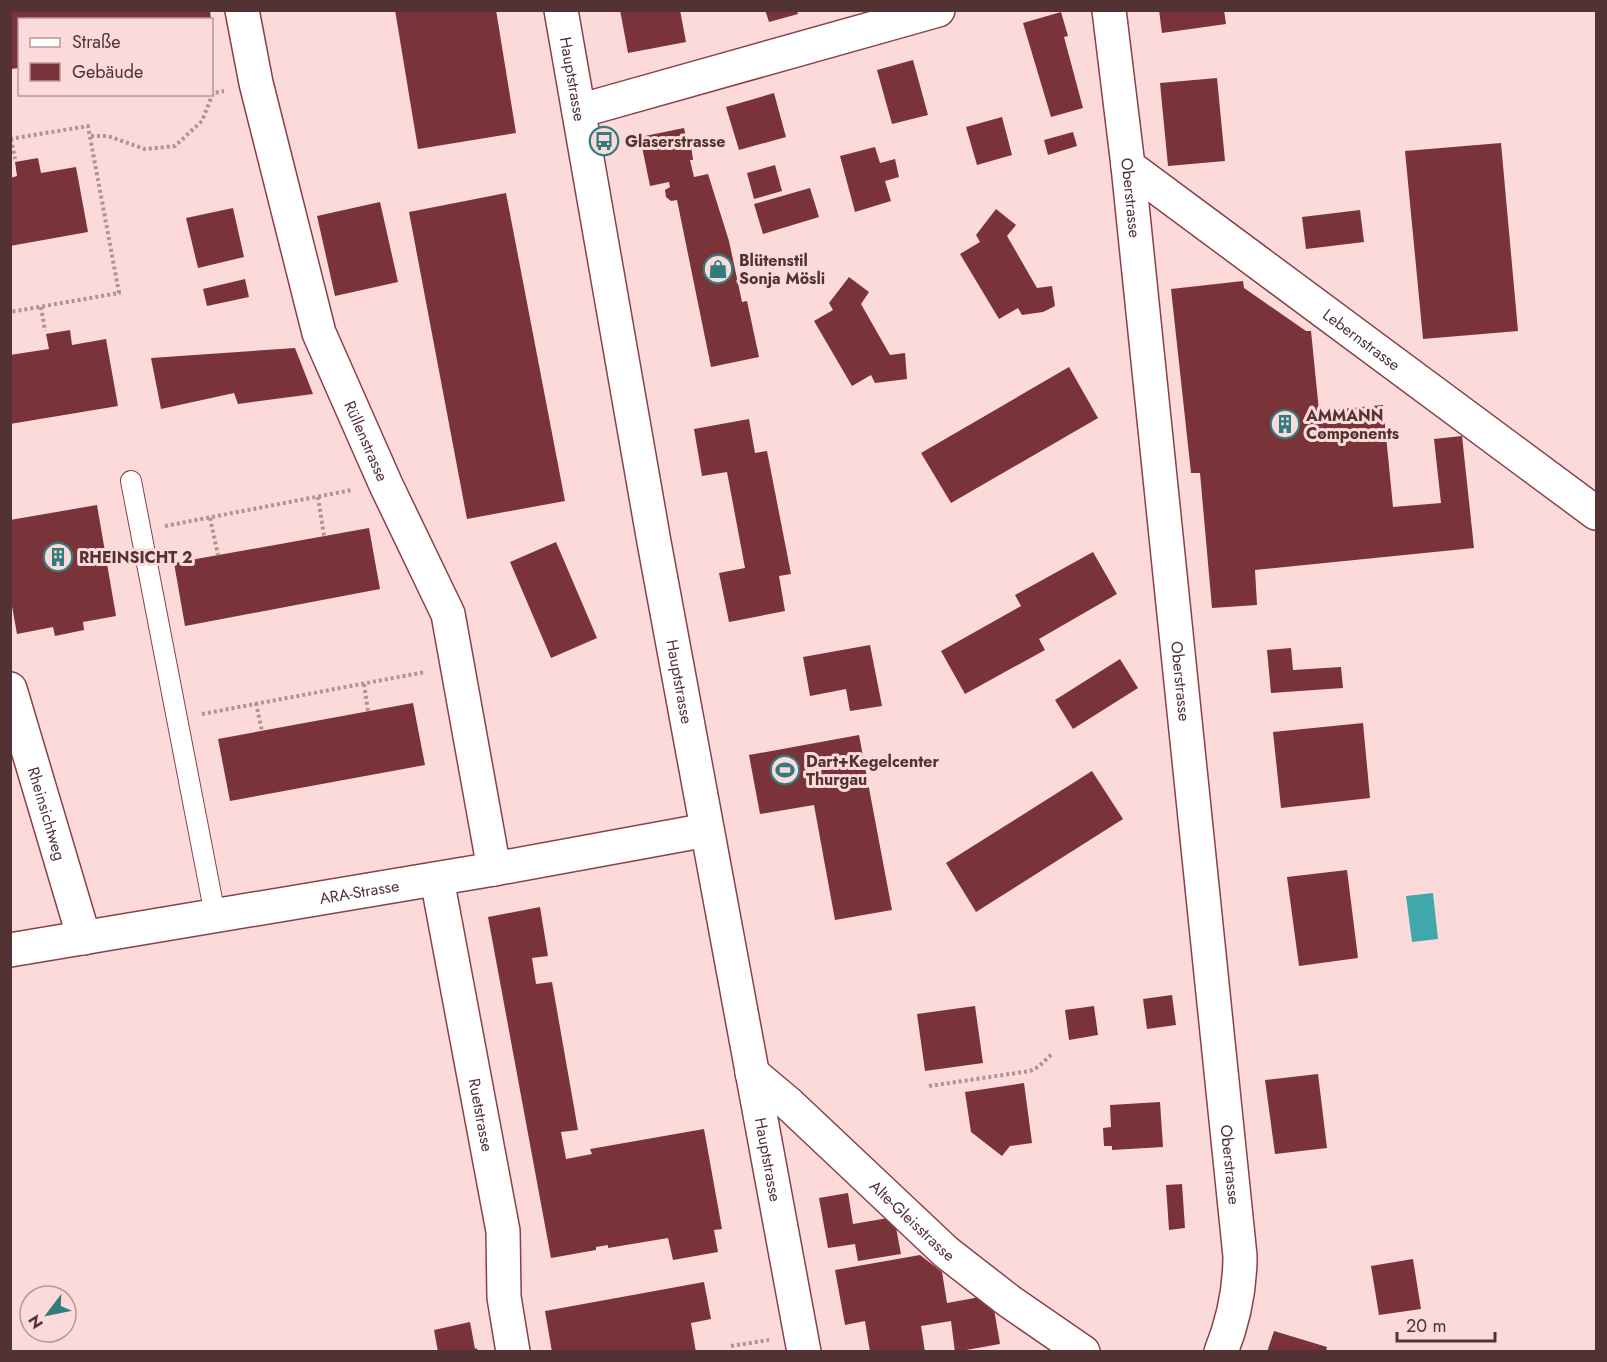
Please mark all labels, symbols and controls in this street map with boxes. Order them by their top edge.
legend [18,18,213,96]
text: Straße [72,29,120,55]
street label: Hauptstrasse [554,35,592,123]
text: Gebäude [72,59,143,85]
bus stop icon: Glaserstrasse [588,125,620,157]
place label: Glaserstrasse [625,130,725,153]
street label: Oberstrasse [1116,156,1147,239]
place label: Blütenstil Sonja Mösli [739,249,825,290]
shop icon: Blütenstil Sonja Mösli [702,253,734,285]
street label: Lebernstrasse [1318,303,1405,376]
street label: Rüllenstrasse [339,397,394,485]
place label: AMMANN Components [1305,404,1399,445]
building icon: AMMANN Components [1269,408,1301,440]
building icon: RHEINSICHT 2 [42,541,74,573]
place label: RHEINSICHT 2 [79,546,193,569]
street label: Hauptstrasse [661,638,699,726]
street label: Oberstrasse [1165,640,1196,722]
place label: Dart+Kegelcenter Thurgau [806,750,939,791]
sports icon: Dart+Kegelcenter Thurgau [769,754,801,786]
street label: Rheinsichtweg [22,764,72,863]
street label: ARA-Strasse [318,874,401,910]
street label: Ruetstrasse [463,1076,499,1153]
street label: Hauptstrasse [749,1115,787,1203]
street label: Oberstrasse [1215,1124,1246,1206]
street label: Alte-Gleisstrasse [865,1175,960,1266]
north arrow [18,1284,78,1344]
scale bar [1397,1305,1494,1343]
text: N [23,1310,49,1333]
text: 20 m [1406,1313,1446,1339]

